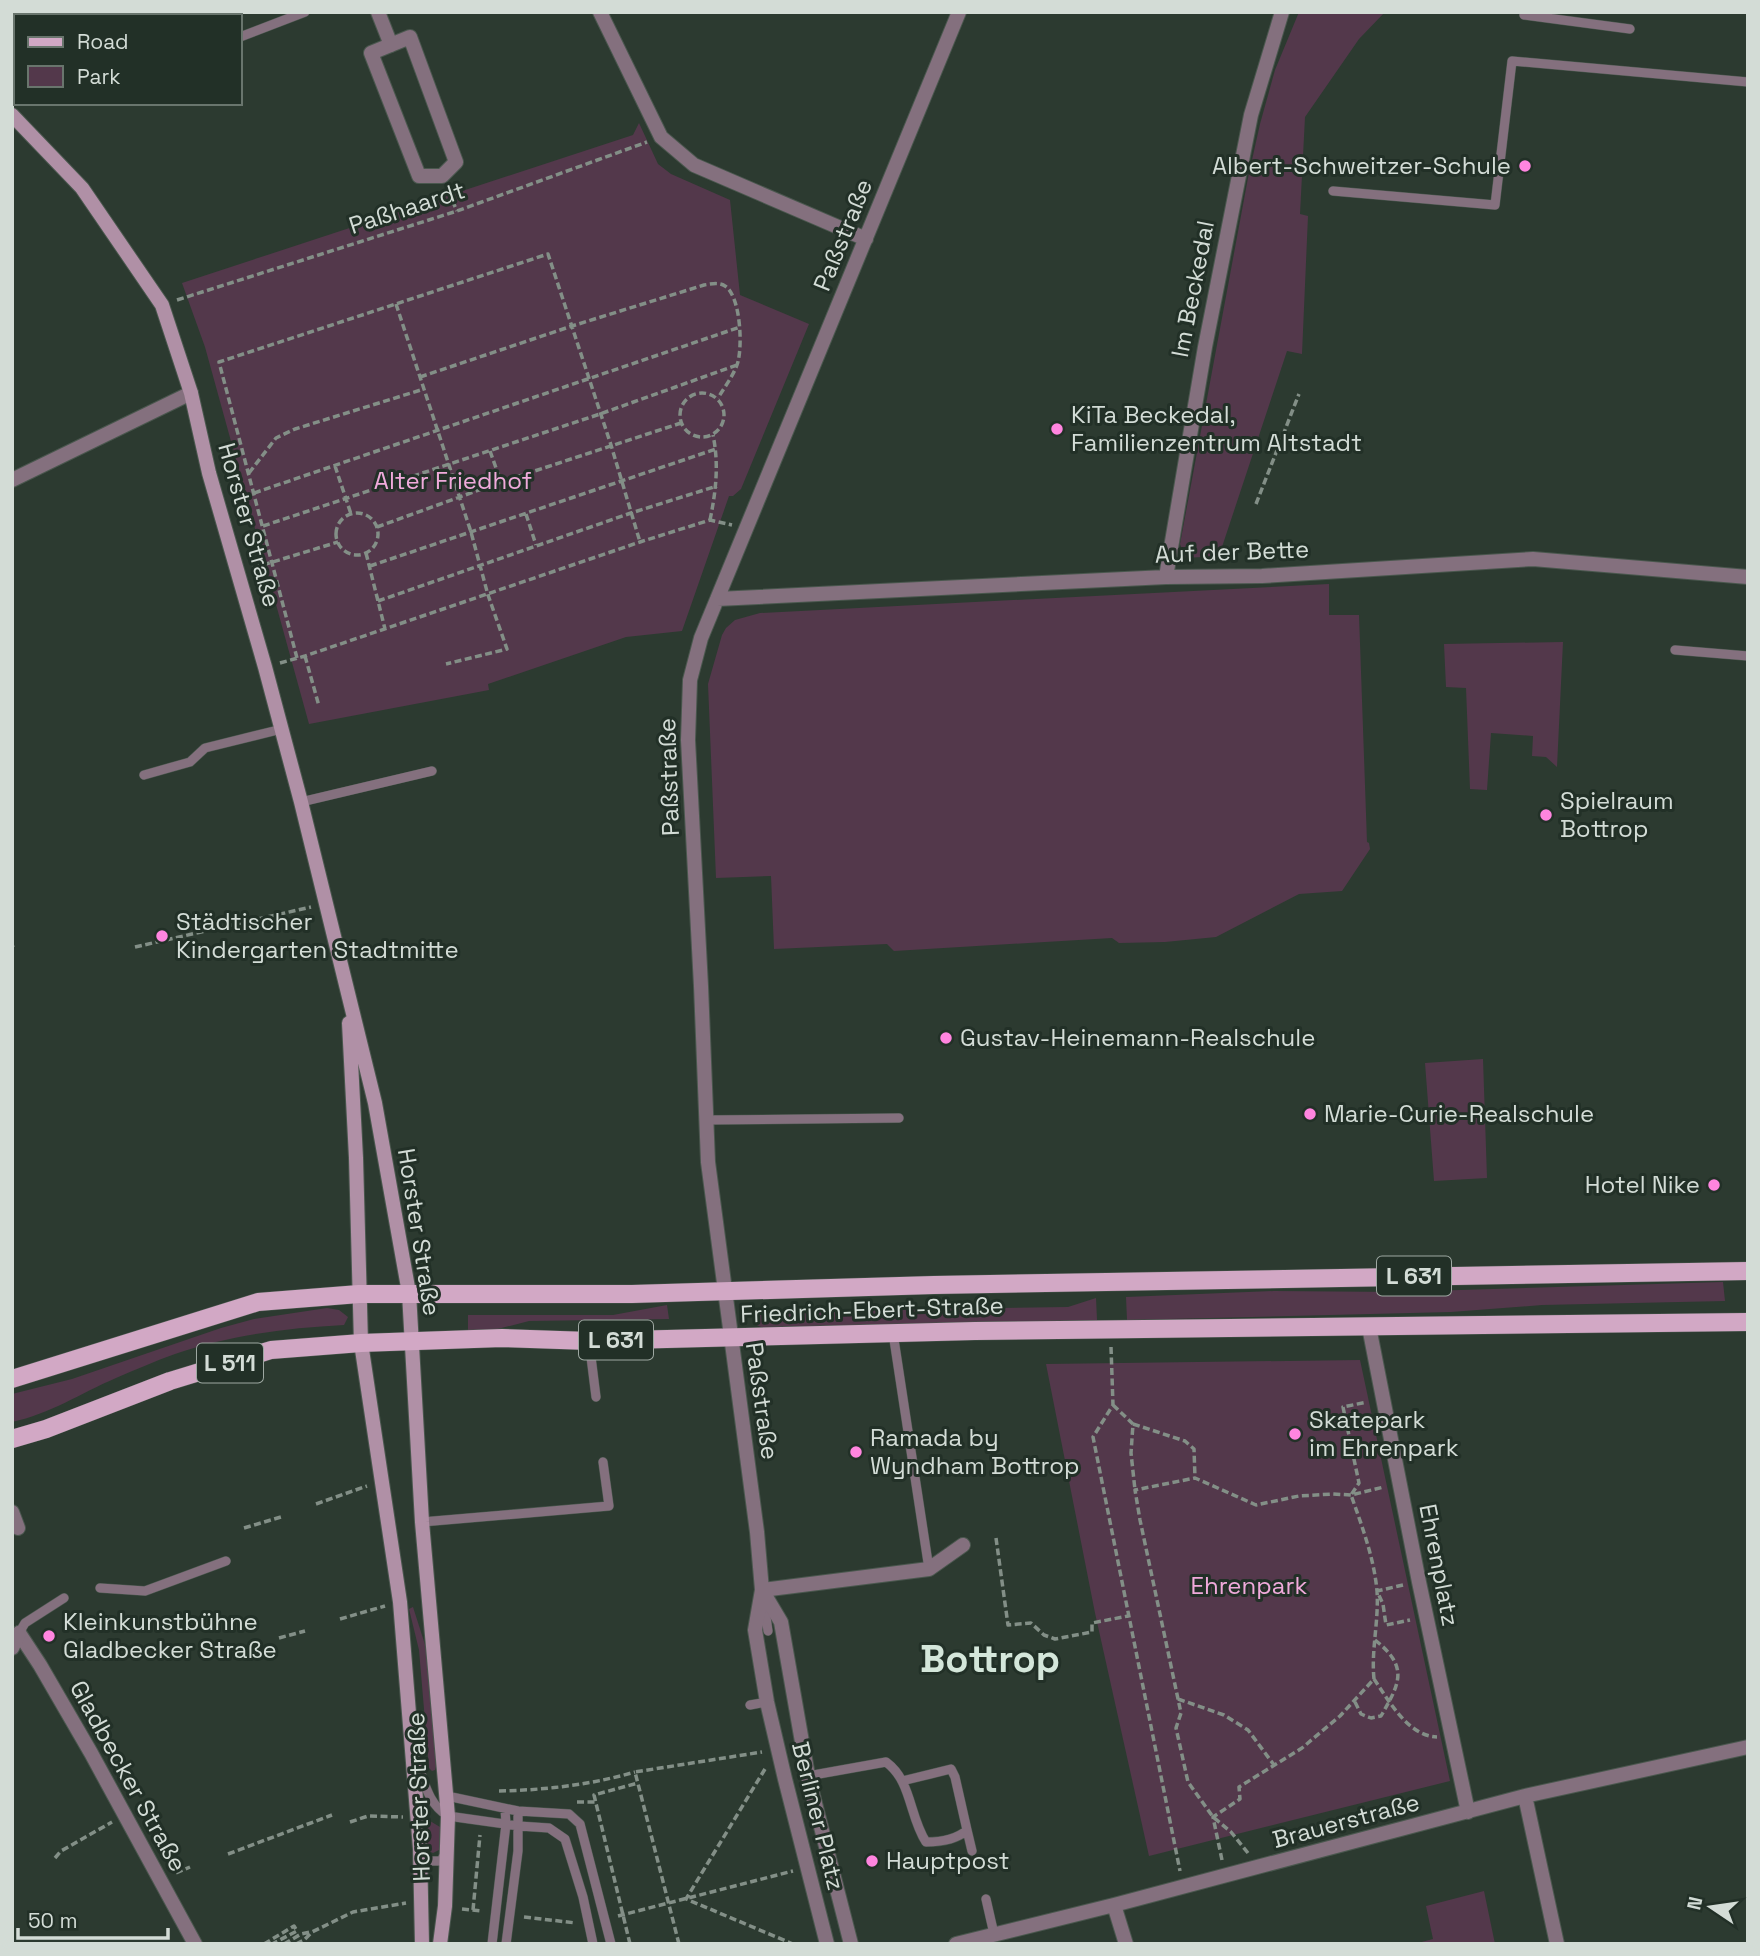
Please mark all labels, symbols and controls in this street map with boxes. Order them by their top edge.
legend [14,14,242,105]
text: Road [77,28,129,55]
text: Park [77,63,121,90]
place label: Albert-Schweitzer-Schule [1212,150,1511,181]
marker: Albert-Schweitzer-Schule [1517,158,1533,174]
street label: Paßhaardt [345,174,469,241]
street label: Paßstraße [806,174,879,295]
street label: Im Beckedal [1164,218,1221,360]
place label: KiTa Beckedal, Familienzentrum Altstadt [1071,399,1362,458]
marker: KiTa Beckedal, Familienzentrum Altstadt [1049,421,1065,437]
street label: Horster Straße [211,439,288,610]
park label: Alter Friedhof [374,465,532,496]
street label: Auf der Bette [1154,533,1310,570]
street label: Paßstraße [651,717,686,837]
place label: Spielraum Bottrop [1560,785,1674,844]
marker: Spielraum Bottrop [1538,807,1554,823]
place label: Städtischer Kindergarten Stadtmitte [176,906,459,965]
marker: Städtischer Kindergarten Stadtmitte [154,928,170,944]
place label: Gustav-Heinemann-Realschule [960,1022,1315,1053]
marker: Gustav-Heinemann-Realschule [938,1030,954,1046]
place label: Marie-Curie-Realschule [1324,1098,1594,1129]
marker: Marie-Curie-Realschule [1302,1106,1318,1122]
street label: Horster Straße [391,1146,448,1318]
place label: Hotel Nike [1585,1169,1700,1200]
marker: Hotel Nike [1706,1177,1722,1193]
road number: L 631 [1377,1256,1451,1296]
street label: Friedrich-Ebert-Straße [740,1289,1004,1330]
road number: L 631 [579,1320,653,1359]
street label: Paßstraße [739,1340,786,1462]
road number: L 511 [197,1344,263,1382]
place label: Skatepark im Ehrenpark [1309,1404,1459,1463]
place label: Ramada by Wyndham Bottrop [870,1422,1079,1481]
marker: Skatepark im Ehrenpark [1287,1426,1303,1442]
marker: Ramada by Wyndham Bottrop [848,1444,864,1460]
street label: Ehrenplatz [1412,1501,1467,1629]
park label: Ehrenpark [1191,1570,1308,1601]
place label: Kleinkunstbühne Gladbecker Straße [63,1606,277,1665]
marker: Kleinkunstbühne Gladbecker Straße [41,1628,57,1644]
district label: Bottrop [920,1635,1060,1683]
street label: Gladbecker Straße [63,1675,194,1877]
street label: Horster Straße [400,1712,437,1882]
street label: Berliner Platz [785,1738,852,1893]
street label: Brauerstraße [1269,1786,1423,1855]
place label: Hauptpost [886,1845,1010,1876]
marker: Hauptpost [864,1853,880,1869]
north arrow [1676,1872,1746,1942]
text: N [1681,1894,1709,1912]
scale bar [18,1896,168,1940]
text: 50 m [28,1907,78,1934]

